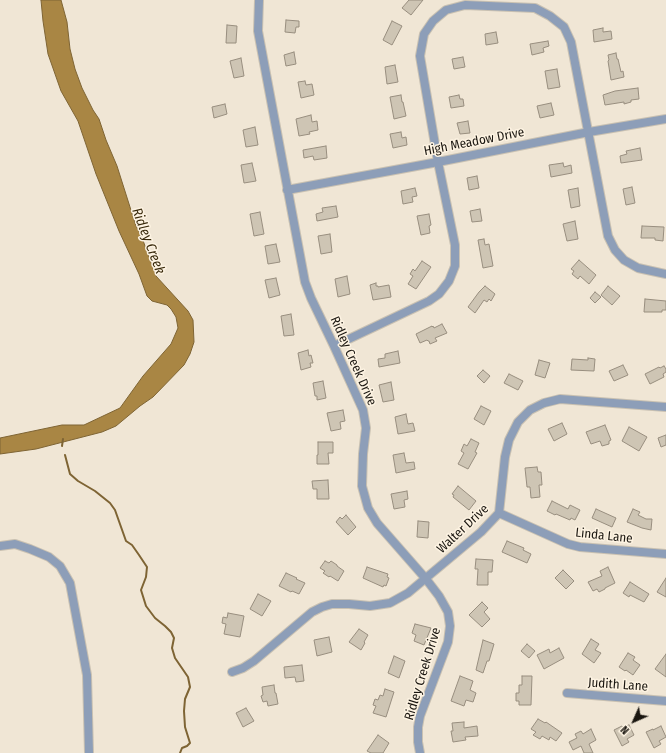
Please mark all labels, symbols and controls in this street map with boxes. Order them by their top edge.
street label: High Meadow Drive [422,125,526,159]
water label: Ridley Creek [128,205,168,277]
street label: Ridley Creek Drive [326,314,380,408]
street label: Walter Drive [434,501,492,557]
street label: Linda Lane [575,525,633,547]
street label: Ridley Creek Drive [402,626,444,722]
street label: Judith Lane [587,675,649,695]
north arrow [614,701,654,741]
text: N [618,723,632,737]

